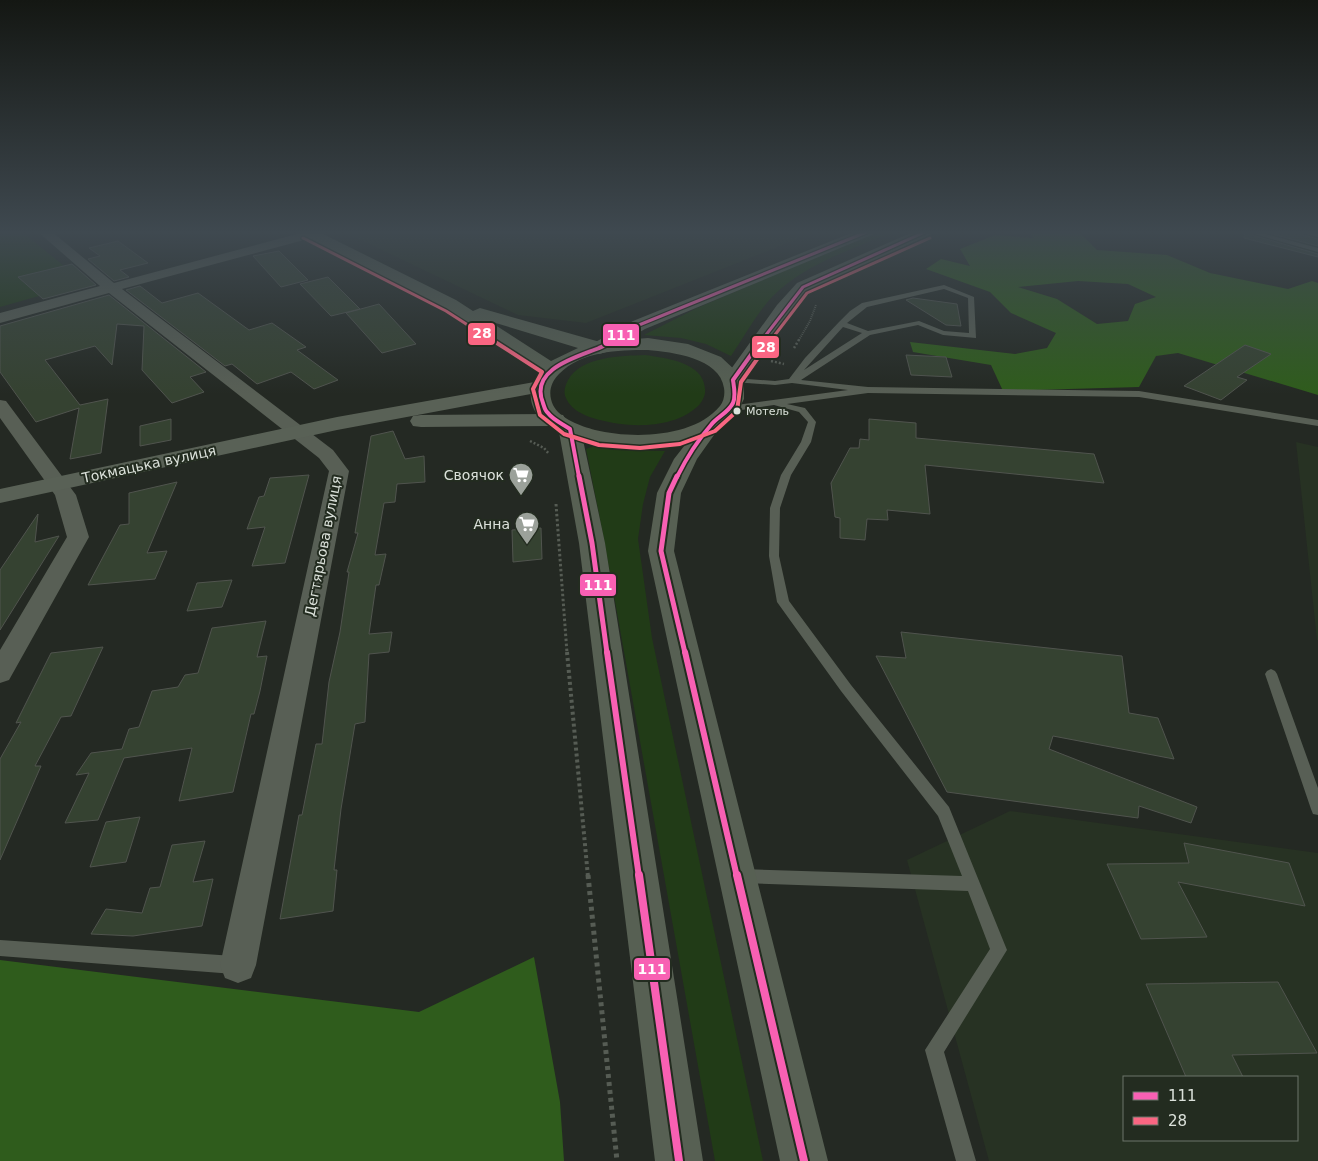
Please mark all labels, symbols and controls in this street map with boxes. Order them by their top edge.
line badge: 28 [467,322,496,346]
line badge: 111 [602,323,640,347]
text: 28 [472,325,492,341]
text: 111 [606,327,636,343]
line badge: 28 [751,335,780,359]
text: 28 [756,339,776,355]
place label: Мотель [746,405,789,418]
marker: Мотель [732,406,742,416]
street label: Токмацька вулиця [80,442,217,486]
supermarket icon: Своячок [508,462,534,496]
place label: Своячок [444,467,504,483]
street label: Дегтярьова вулиця [302,474,344,618]
supermarket icon: Анна [514,511,540,545]
place label: Анна [474,516,510,532]
line badge: 111 [579,573,617,597]
text: 111 [583,577,613,593]
line badge: 111 [633,957,671,981]
text: 111 [637,961,667,977]
legend [1123,1076,1298,1141]
text: 111 [1168,1087,1197,1105]
text: 28 [1168,1112,1187,1130]

